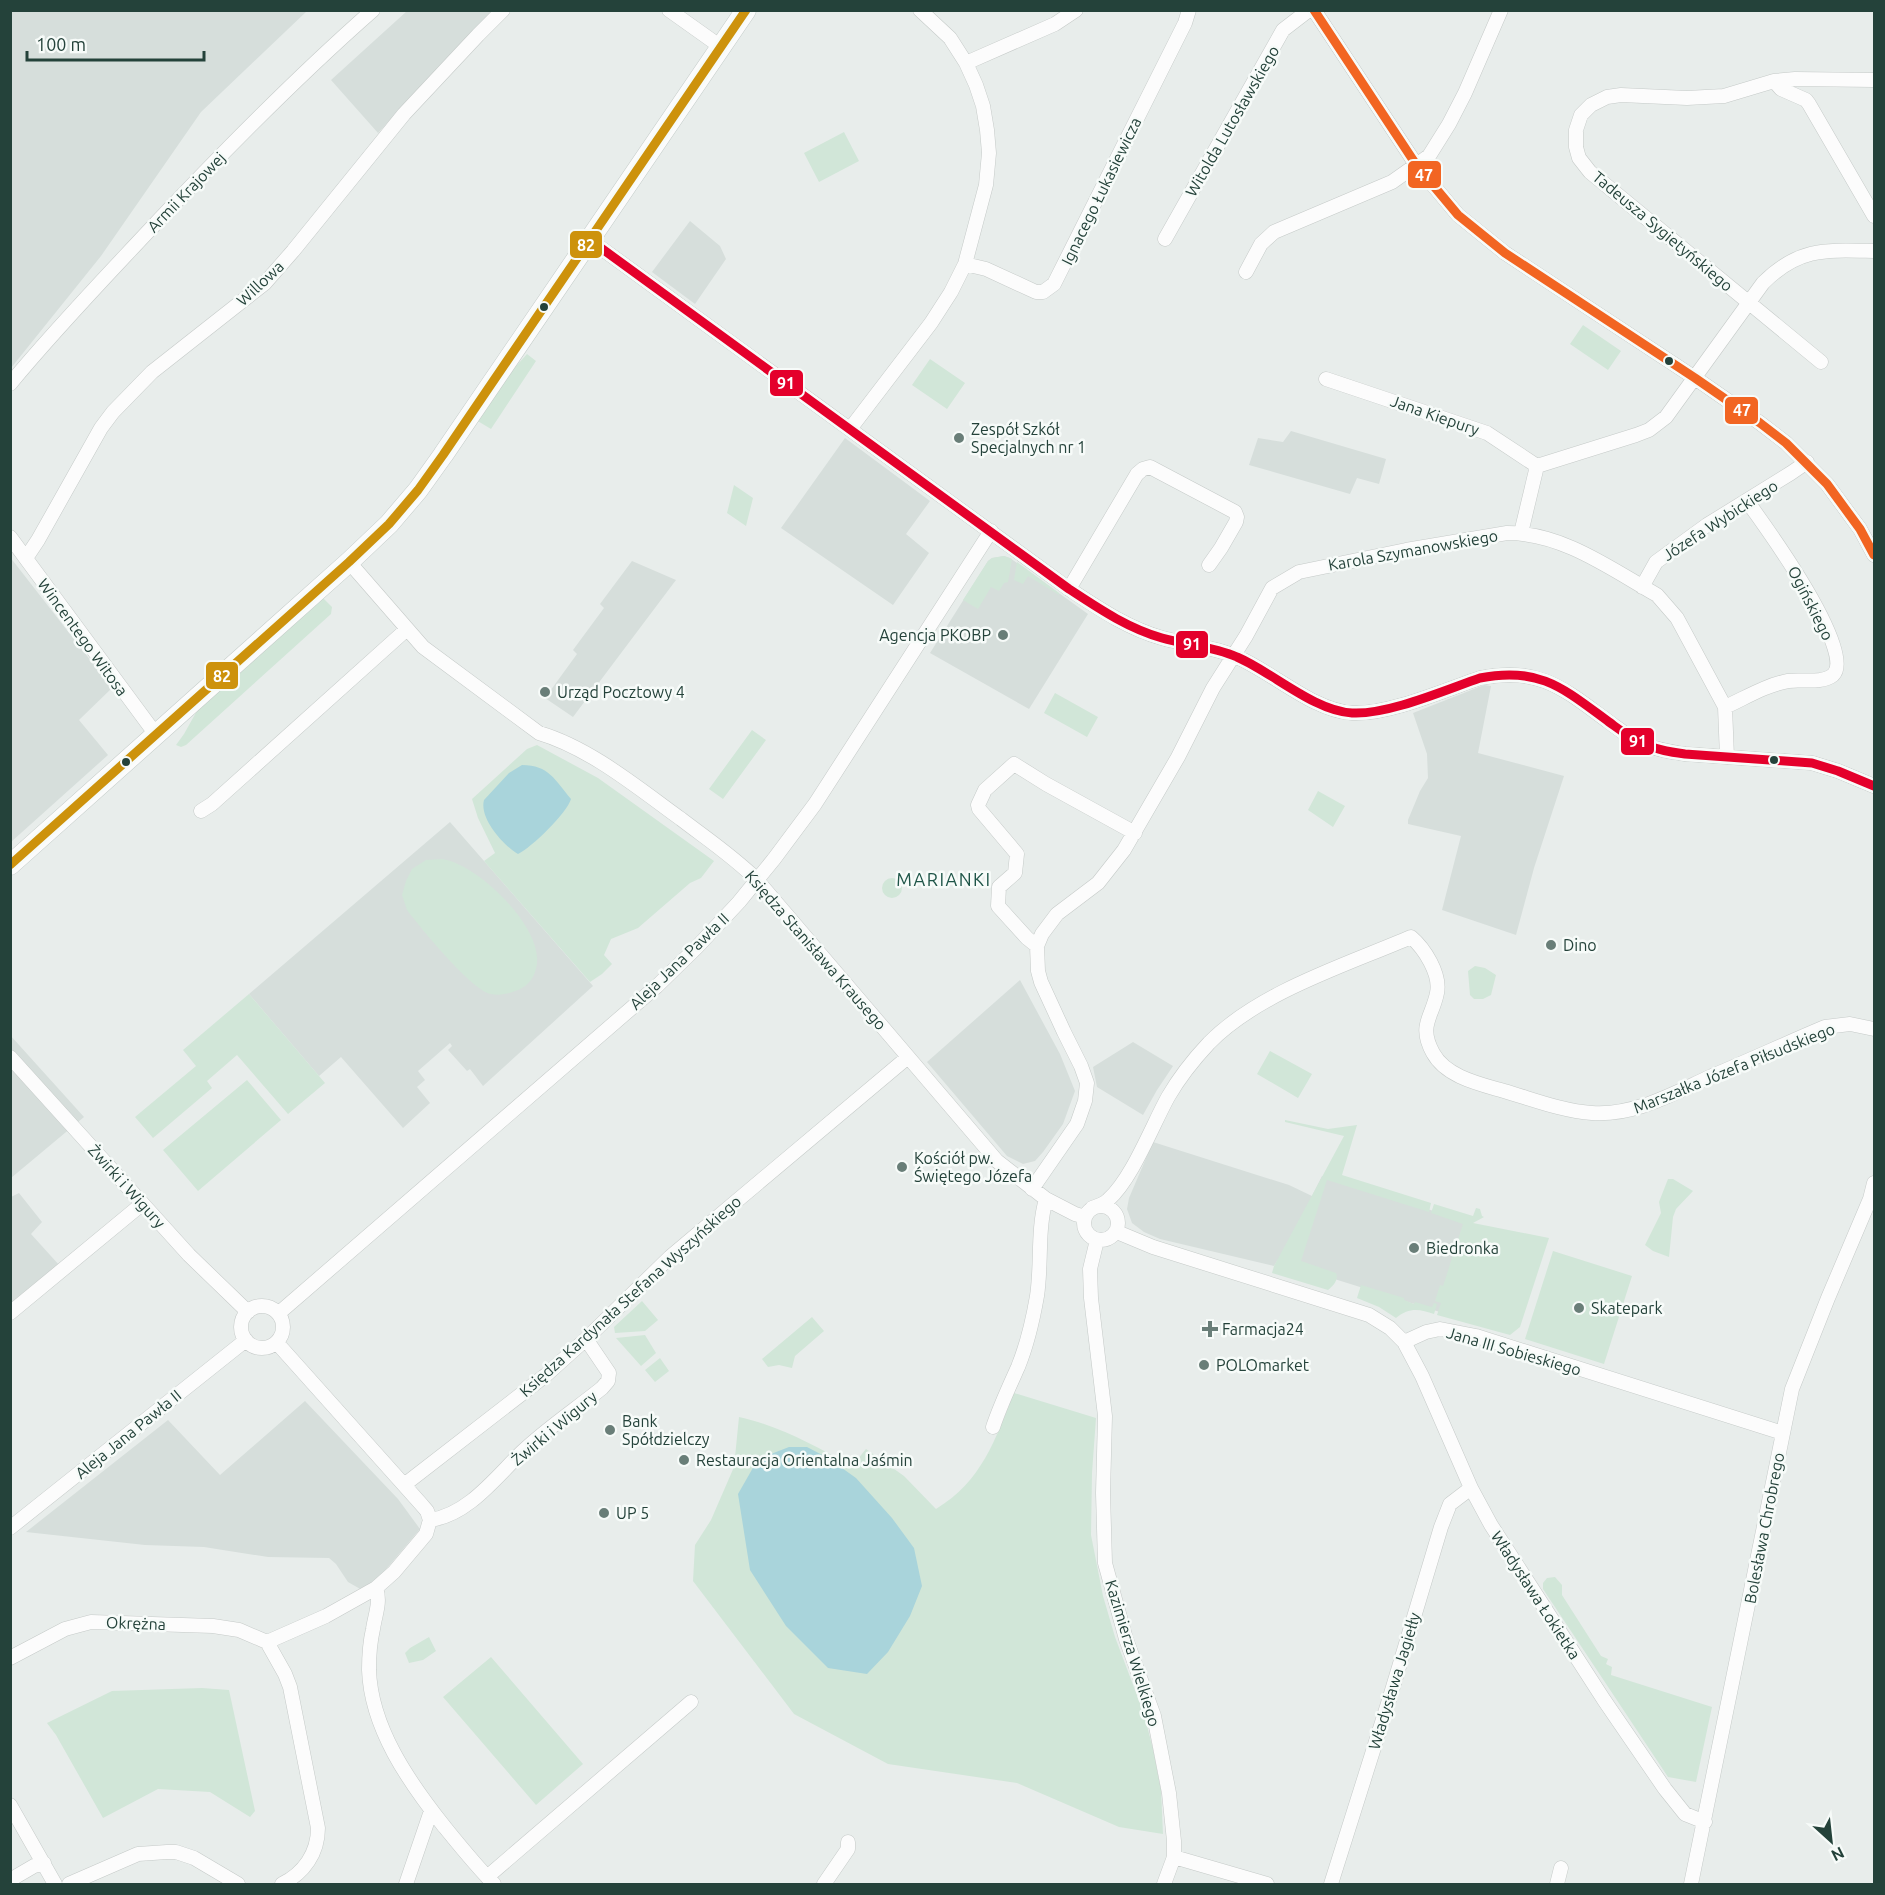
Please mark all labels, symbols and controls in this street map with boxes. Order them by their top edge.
scale bar [27,24,204,62]
text: 100 m [36,34,86,54]
street label: Witolda Lutosławskiego [1181,42,1283,200]
street label: Ignacego Łukasiewicza [1057,114,1145,268]
street label: Armii Krajowej [143,148,229,236]
line badge: 47 [1407,160,1442,189]
text: 47 [1415,166,1433,184]
street label: Tadeusza Sygietyńskiego [1589,167,1737,295]
line badge: 82 [569,230,603,259]
text: 82 [577,236,595,254]
street label: Willowa [233,257,287,309]
unlabelled marker [538,301,550,313]
unlabelled marker [1663,355,1675,367]
line badge: 91 [769,369,804,397]
text: 91 [777,374,795,392]
street label: Jana Kiepury [1388,391,1482,439]
line badge: 47 [1724,396,1759,425]
text: 47 [1733,401,1751,419]
place label: Zespół Szkół Specjalnych nr 1 [971,420,1086,456]
marker: Zespół Szkół Specjalnych nr 1 [952,431,966,445]
street label: Józefa Wybickiego [1659,476,1781,564]
street label: Karola Szymanowskiego [1327,526,1499,574]
street label: Ogińskiego [1785,563,1837,643]
street label: Wincentego Witosa [34,575,132,699]
place label: Agencja PKOBP [879,626,991,644]
marker: Agencja PKOBP [996,628,1010,642]
line badge: 91 [1175,630,1209,659]
text: 91 [1183,635,1201,653]
line badge: 82 [205,661,239,690]
text: 82 [213,667,231,685]
place label: Urząd Pocztowy 4 [557,683,685,701]
marker: Urząd Pocztowy 4 [538,685,552,699]
line badge: 91 [1620,727,1655,756]
text: 91 [1629,732,1647,750]
unlabelled marker [1768,754,1780,766]
unlabelled marker [120,756,132,768]
street label: Księdza Stanisława Krausego [742,867,890,1033]
district label: MARIANKI [896,869,992,889]
street label: Aleja Jana Pawła II [626,909,732,1013]
place label: Dino [1563,936,1597,954]
marker: Dino [1544,938,1558,952]
street label: Marszałka Józefa Piłsudskiego [1631,1019,1837,1117]
street label: Żwirki i Wigury [85,1141,169,1232]
place label: Kościół pw. Świętego Józefa [914,1149,1032,1185]
marker: Kościół pw. Świętego Józefa [895,1160,909,1174]
street label: Księdza Kardynała Stefana Wyszyńskiego [516,1192,744,1400]
place label: Biedronka [1426,1239,1499,1257]
marker: Biedronka [1407,1241,1421,1255]
place label: Skatepark [1591,1299,1663,1317]
marker: Skatepark [1572,1301,1586,1315]
place label: Farmacja24 [1222,1320,1304,1338]
marker: Farmacja24 [1203,1322,1217,1336]
street label: Jana III Sobieskiego [1445,1323,1583,1379]
place label: POLOmarket [1216,1356,1310,1374]
marker: POLOmarket [1197,1358,1211,1372]
street label: Aleja Jana Pawła II [72,1386,184,1482]
street label: Żwirki i Wigury [508,1387,601,1469]
place label: Bank Spółdzielczy [622,1412,710,1448]
marker: Bank Spółdzielczy [603,1423,617,1437]
place label: Restauracja Orientalna Jaśmin [696,1451,913,1469]
street label: Bolesława Chrobrego [1741,1451,1787,1605]
marker: Restauracja Orientalna Jaśmin [677,1453,691,1467]
place label: UP 5 [616,1504,649,1522]
marker: UP 5 [597,1506,611,1520]
street label: Władysława Łokietka [1488,1528,1584,1662]
street label: Kazimierza Wielkiego [1102,1577,1164,1729]
street label: Władysława Jagiełły [1365,1610,1424,1752]
street label: Okrężna [106,1613,166,1633]
north arrow [1801,1811,1861,1871]
text: N [1828,1844,1847,1865]

